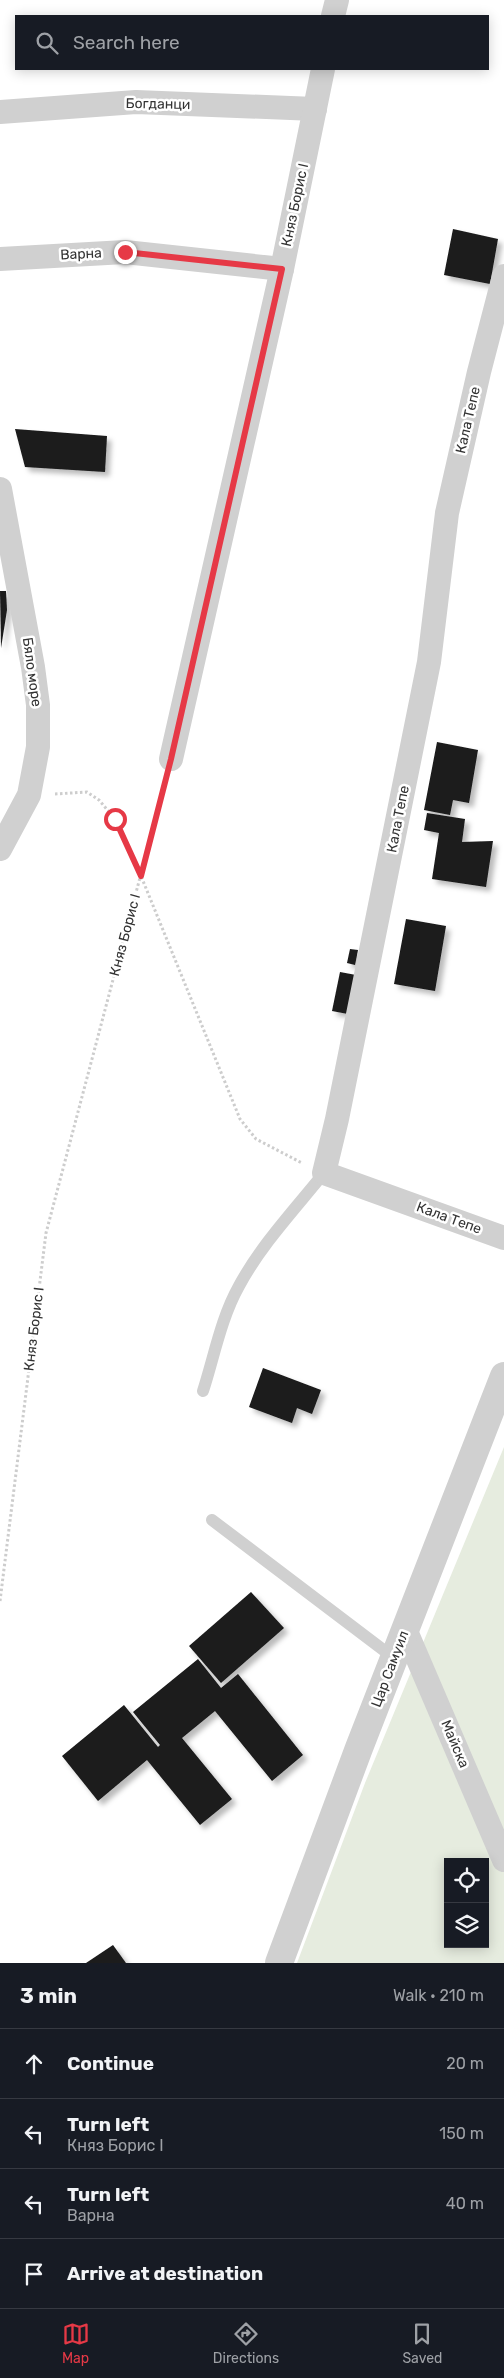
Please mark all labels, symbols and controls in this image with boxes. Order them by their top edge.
search box [15,15,489,70]
icon: search [33,29,61,57]
text: Search here [73,31,180,54]
street label: Богданци [125,95,191,113]
street label: Княз Борис I [278,162,312,248]
route end [114,241,137,264]
street label: Варна [60,244,102,264]
street label: Кала Тепе [452,385,484,455]
street label: Бяло море [19,636,45,708]
street label: Кала Тепе [383,784,413,854]
route start [104,808,127,831]
street label: Княз Борис I [106,892,144,978]
street label: Кала Тепе [414,1198,484,1238]
street label: Княз Борис I [20,1286,48,1372]
street label: Цар Самуил [368,1628,412,1710]
street label: Майска [437,1718,473,1770]
map controls [444,1858,489,1948]
button: locate [444,1858,489,1903]
button: layers [444,1903,489,1948]
text: 3 min [20,1983,77,2008]
text: Walk · 210 m [393,1986,484,2005]
icon: ahead [20,2050,48,2078]
text: Continue [67,2052,154,2075]
text: 20 m [446,2054,484,2073]
text: Turn left [67,2113,149,2136]
icon: left [20,2120,48,2148]
text: 150 m [439,2124,484,2143]
text: Княз Борис I [67,2136,164,2155]
text: Turn left [67,2183,149,2206]
icon: left [20,2190,48,2218]
text: 40 m [446,2194,484,2213]
text: Варна [67,2206,115,2225]
icon: arrive [20,2260,48,2288]
text: Arrive at destination [67,2262,263,2285]
tab: Map [62,2320,90,2367]
tab: Directions [213,2320,279,2367]
tab: Saved [402,2320,442,2367]

